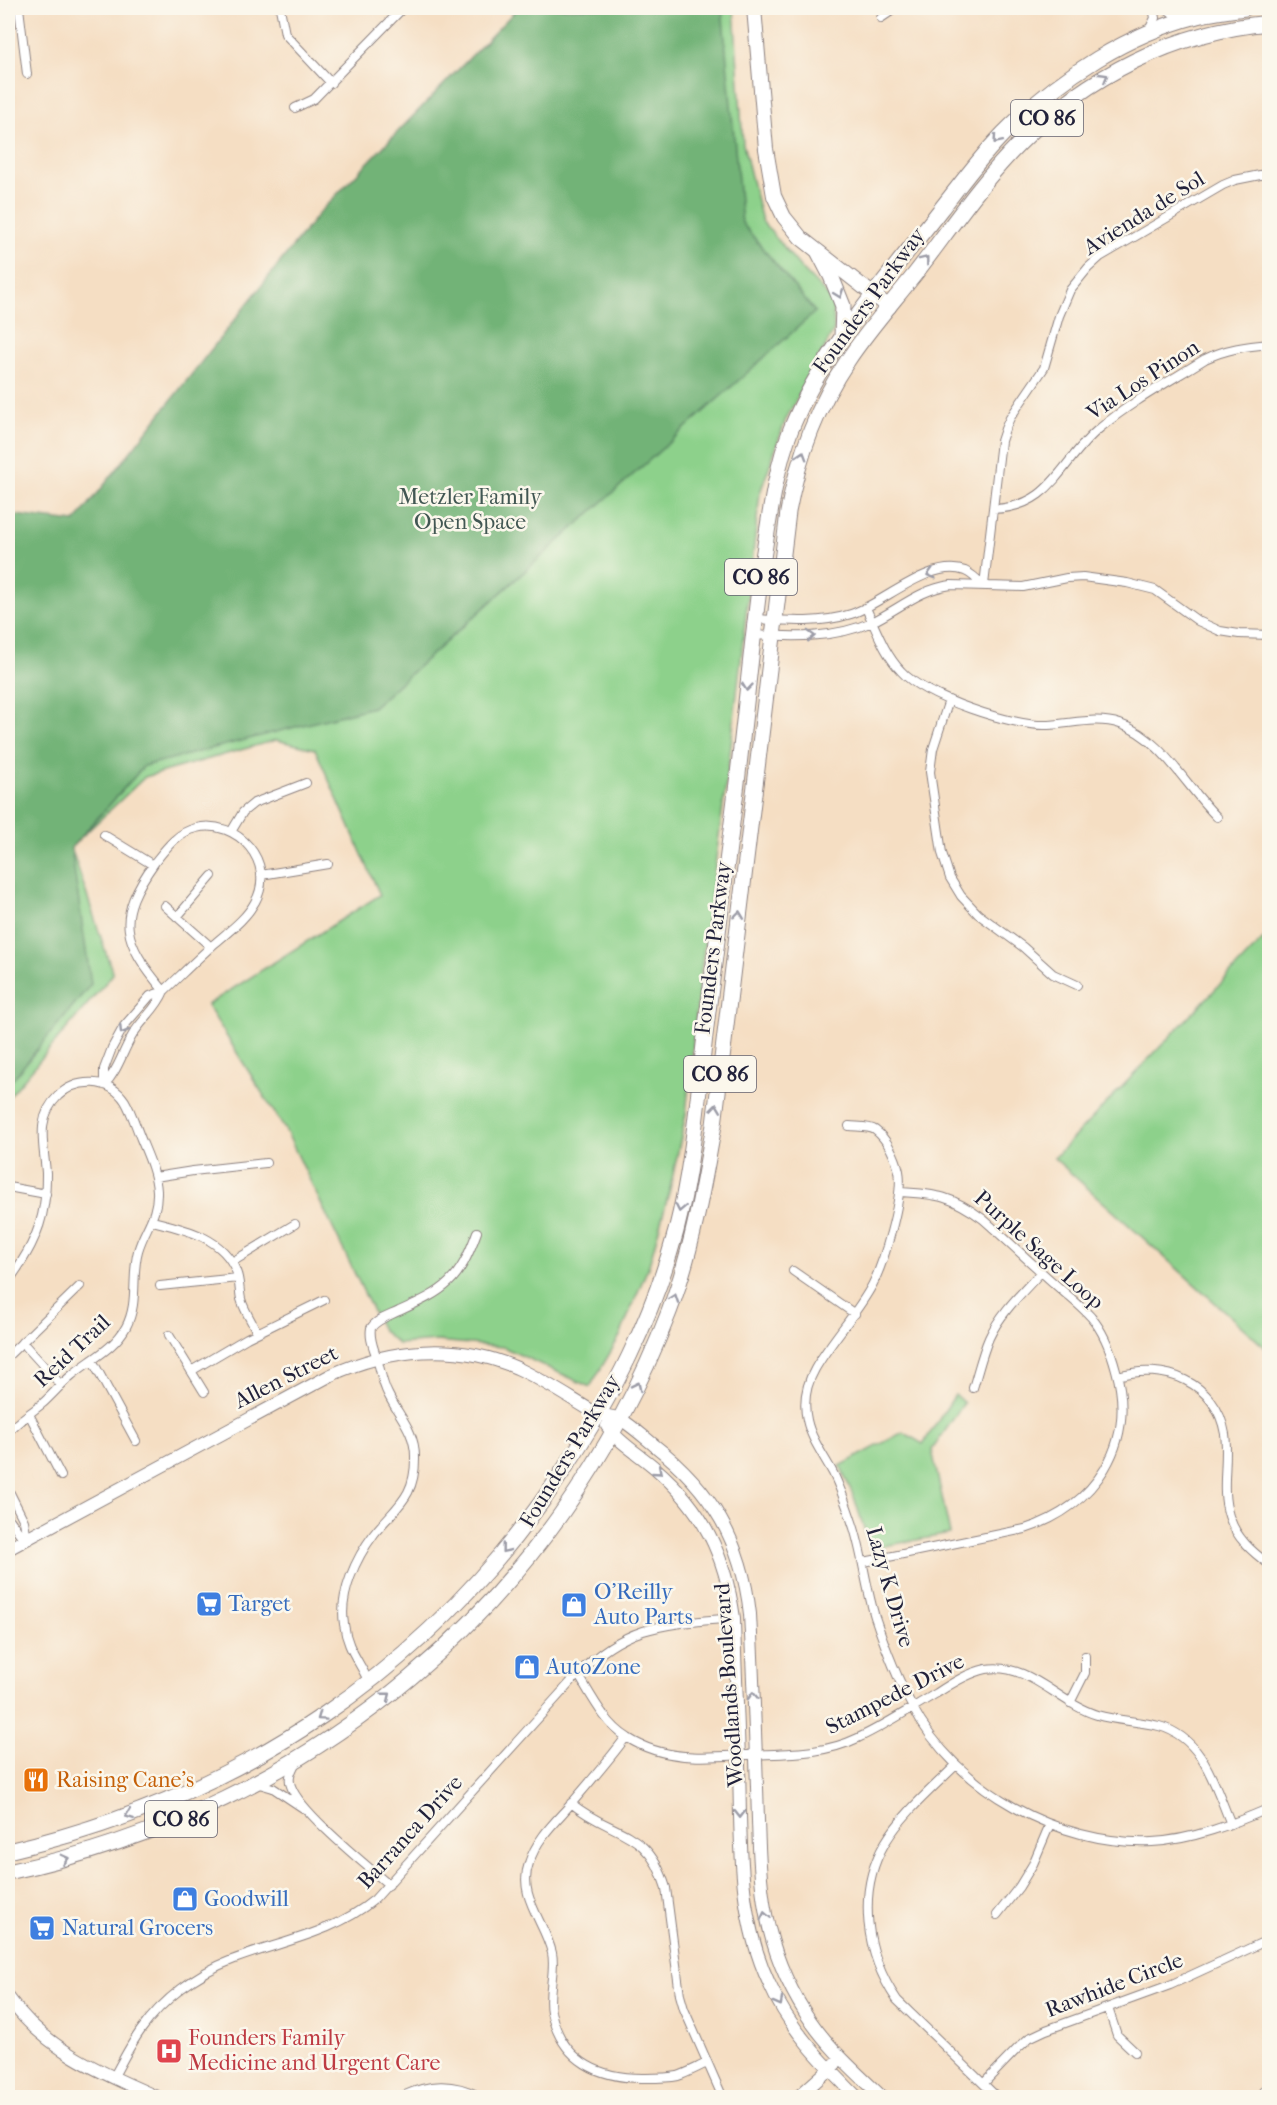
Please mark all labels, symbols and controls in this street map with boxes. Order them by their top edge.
one-way arrow [1098,73,1108,84]
road number: CO 86 [1011,100,1083,136]
one-way arrow [993,133,1004,144]
street label: Avienda de Sol [1078,166,1209,261]
street label: Founders Parkway [807,222,931,379]
one-way arrow [918,256,929,267]
one-way arrow [832,287,844,298]
street label: Via Los Pinon [1081,334,1204,427]
one-way arrow [795,450,807,461]
park label: Metzler Family Open Space [398,484,543,535]
road number: CO 86 [725,559,797,595]
one-way arrow [926,567,937,579]
one-way arrow [806,630,815,642]
one-way arrow [741,683,754,692]
street label: Founders Parkway [689,859,737,1036]
one-way arrow [732,910,745,919]
one-way arrow [119,1023,130,1034]
road number: CO 86 [684,1056,756,1092]
one-way arrow [709,1104,722,1113]
street label: Purple Sage Loop [969,1185,1109,1315]
one-way arrow [675,1203,687,1213]
one-way arrow [667,1293,680,1304]
street label: Reid Trail [28,1309,116,1393]
street label: Allen Street [229,1340,342,1415]
street label: Founders Parkway [514,1369,627,1532]
one-way arrow [630,1382,642,1393]
one-way arrow [651,1463,662,1474]
street label: Lazy K Drive [860,1524,920,1650]
one-way arrow [502,1542,513,1553]
place label: O'Reilly Auto Parts [593,1579,693,1630]
street label: Woodlands Boulevard [709,1581,749,1789]
supermarket icon: Target [194,1589,224,1619]
shop icon: O'Reilly Auto Parts [559,1590,589,1620]
place label: Target [228,1591,291,1617]
street label: Stampede Drive [821,1648,969,1740]
shop icon: AutoZone [512,1652,542,1682]
place label: AutoZone [545,1654,641,1680]
one-way arrow [381,1692,392,1703]
one-way arrow [747,1692,760,1701]
one-way arrow [317,1710,328,1721]
restaurant icon: Raising Cane's [21,1765,51,1795]
place label: Raising Cane's [56,1767,194,1793]
street label: Barranca Drive [352,1770,468,1894]
road number: CO 86 [145,1801,217,1837]
one-way arrow [125,1808,136,1820]
one-way arrow [734,1809,746,1818]
one-way arrow [59,1853,69,1866]
shop icon: Goodwill [170,1884,200,1914]
place label: Goodwill [204,1886,289,1912]
one-way arrow [759,1911,772,1921]
supermarket icon: Natural Grocers [27,1913,57,1943]
place label: Natural Grocers [62,1915,213,1941]
street label: Rawhide Circle [1041,1947,1187,2023]
one-way arrow [772,1996,783,2007]
place label: Founders Family Medicine and Urgent Care [188,2025,440,2076]
hospital icon: Founders Family Medicine and Urgent Care [154,2036,184,2066]

